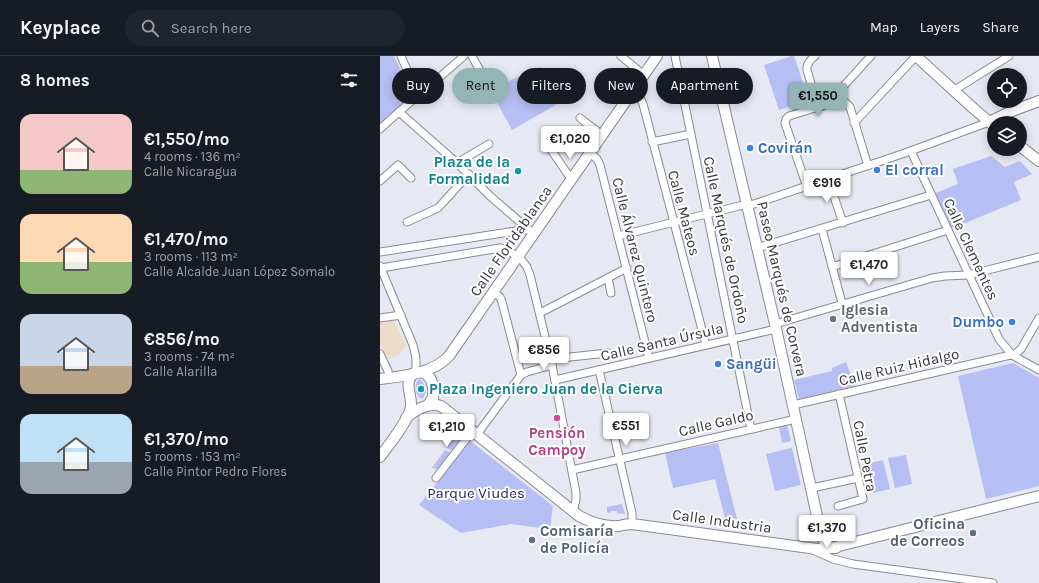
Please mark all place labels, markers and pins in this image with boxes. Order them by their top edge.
pin: €1,550 [785,83,851,117]
pin: €1,020 [537,126,603,160]
place label: Covirán [758,139,813,157]
marker: Covirán [745,143,755,153]
place label: Plaza de la Formalidad [428,153,510,188]
place label: El corral [885,161,944,179]
marker: El corral [872,165,882,175]
marker: Plaza de la Formalidad [513,166,523,176]
pin: €916 [803,170,851,204]
pin: €1,470 [836,252,902,286]
place label: Iglesia Adventista [841,301,918,336]
place label: Dumbo [952,313,1004,331]
marker: Iglesia Adventista [828,314,838,324]
marker: Dumbo [1007,317,1017,327]
pin: €856 [520,337,568,371]
place label: Sangüi [726,355,777,373]
marker: Sangüi [713,359,723,369]
place label: Plaza Ingeniero Juan de la Cierva [429,380,663,398]
marker: Plaza Ingeniero Juan de la Cierva [416,384,426,394]
marker: Pensión Campoy [552,413,562,423]
pin: €551 [602,413,650,447]
pin: €1,210 [414,414,480,448]
place label: Pensión Campoy [528,424,586,459]
pin: €1,370 [794,515,860,549]
place label: Oficina de Correos [890,515,965,550]
place label: Comisaría de Policía [540,522,613,557]
marker: Oficina de Correos [968,528,978,538]
marker: Comisaría de Policía [527,535,537,545]

